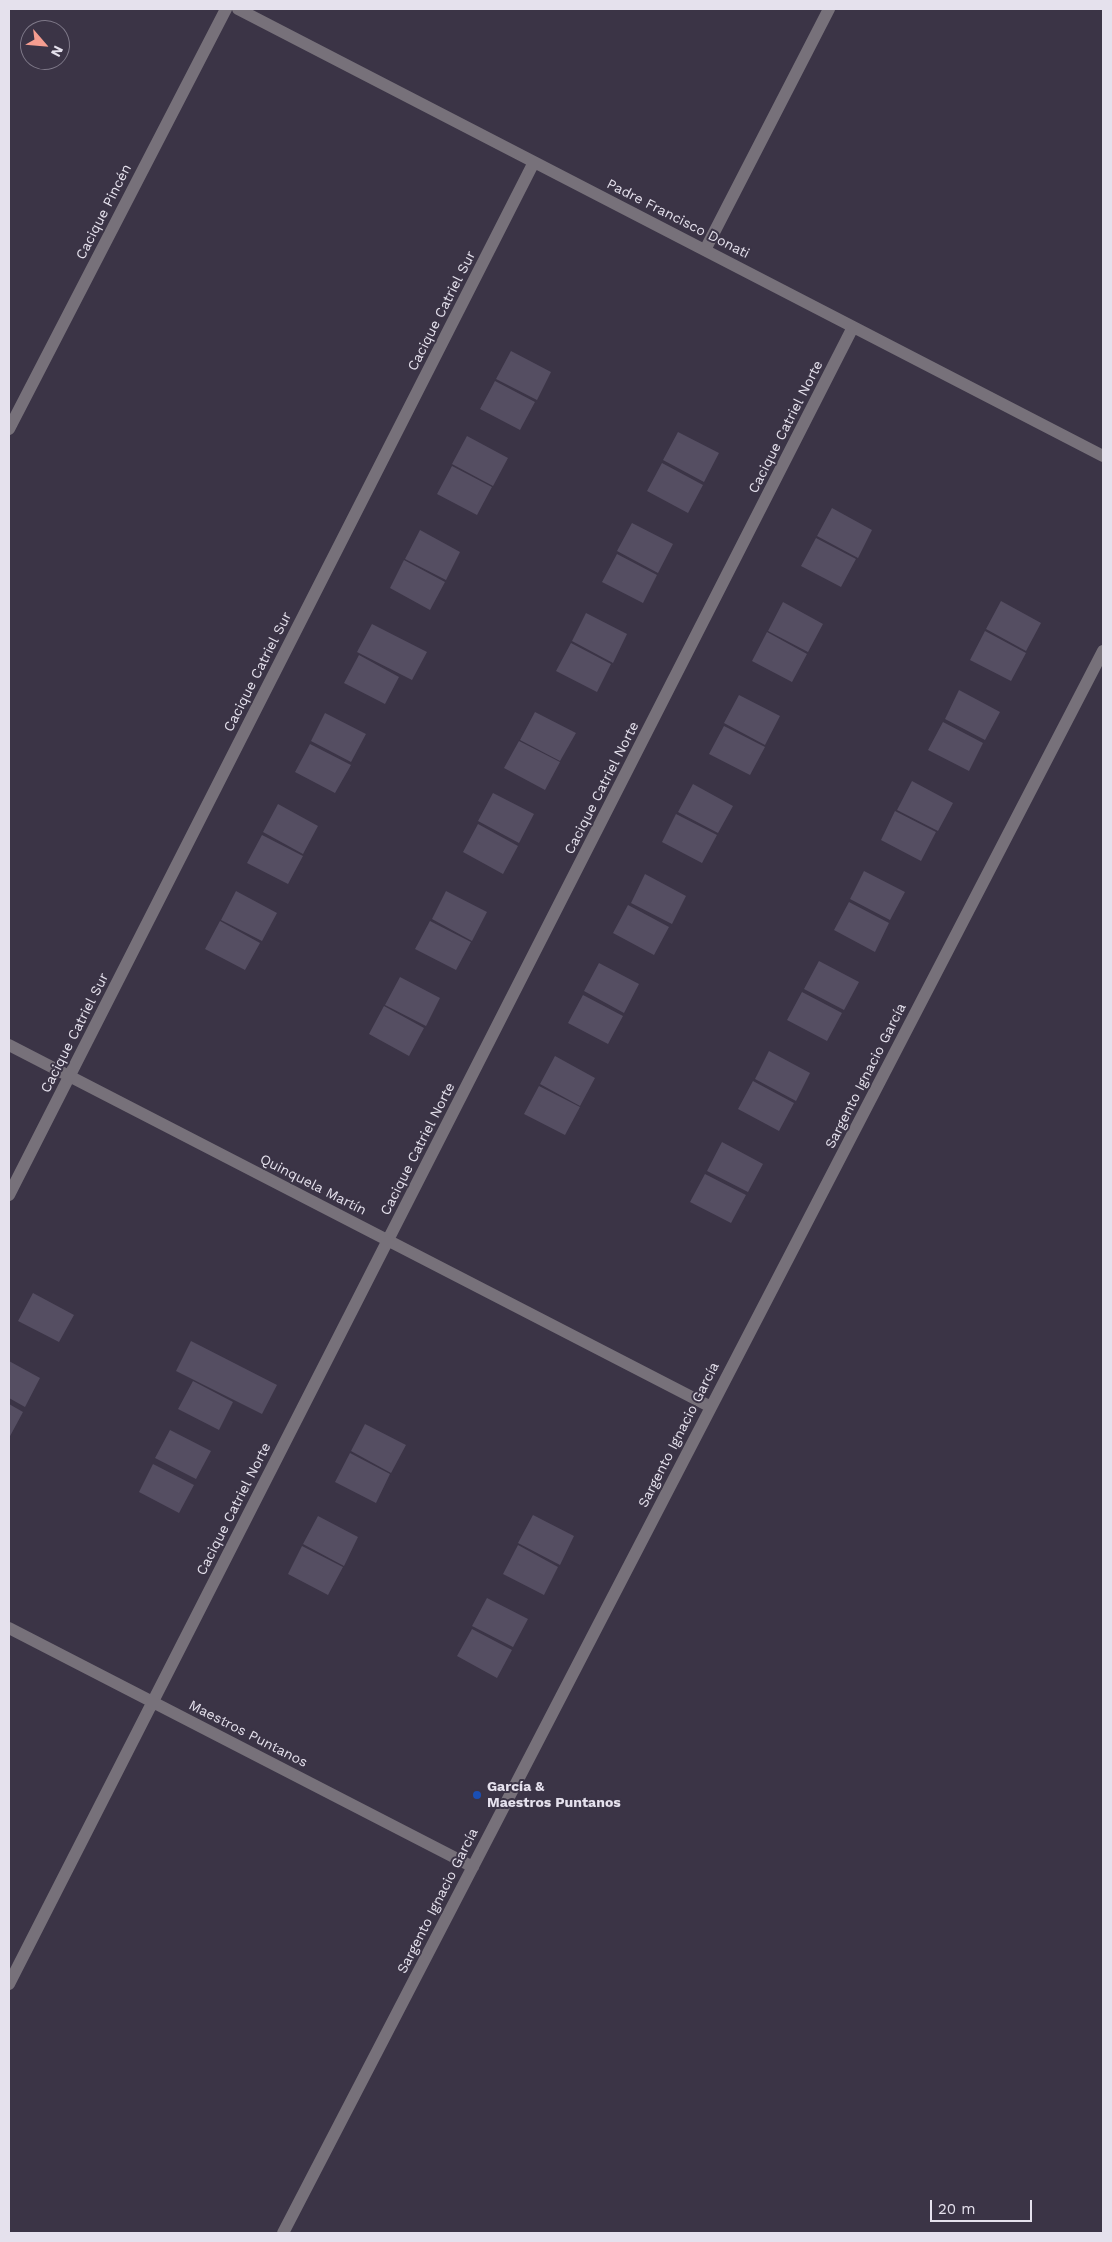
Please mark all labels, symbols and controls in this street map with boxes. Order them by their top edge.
north arrow [20,20,70,70]
text: N [48,43,67,60]
street label: Cacique Pincén [73,161,135,263]
street label: Padre Francisco Donati [604,176,752,262]
street label: Cacique Catriel Sur [404,248,480,374]
street label: Cacique Catriel Norte [745,358,827,496]
street label: Cacique Catriel Sur [220,609,296,735]
street label: Cacique Catriel Norte [561,719,643,857]
street label: Cacique Catriel Sur [37,970,113,1096]
street label: Sargento Ignacio García [822,1000,910,1152]
street label: Cacique Catriel Norte [377,1080,459,1218]
street label: Quinquela Martín [257,1151,369,1219]
street label: Sargento Ignacio García [635,1359,723,1511]
street label: Cacique Catriel Norte [193,1440,275,1578]
street label: Maestros Puntanos [186,1697,310,1771]
place label: García & Maestros Puntanos [487,1779,621,1811]
marker: García & Maestros Puntanos [471,1789,483,1801]
street label: Sargento Ignacio García [394,1825,482,1977]
scale bar [932,2190,1034,2222]
text: 20 m [938,2200,976,2218]

